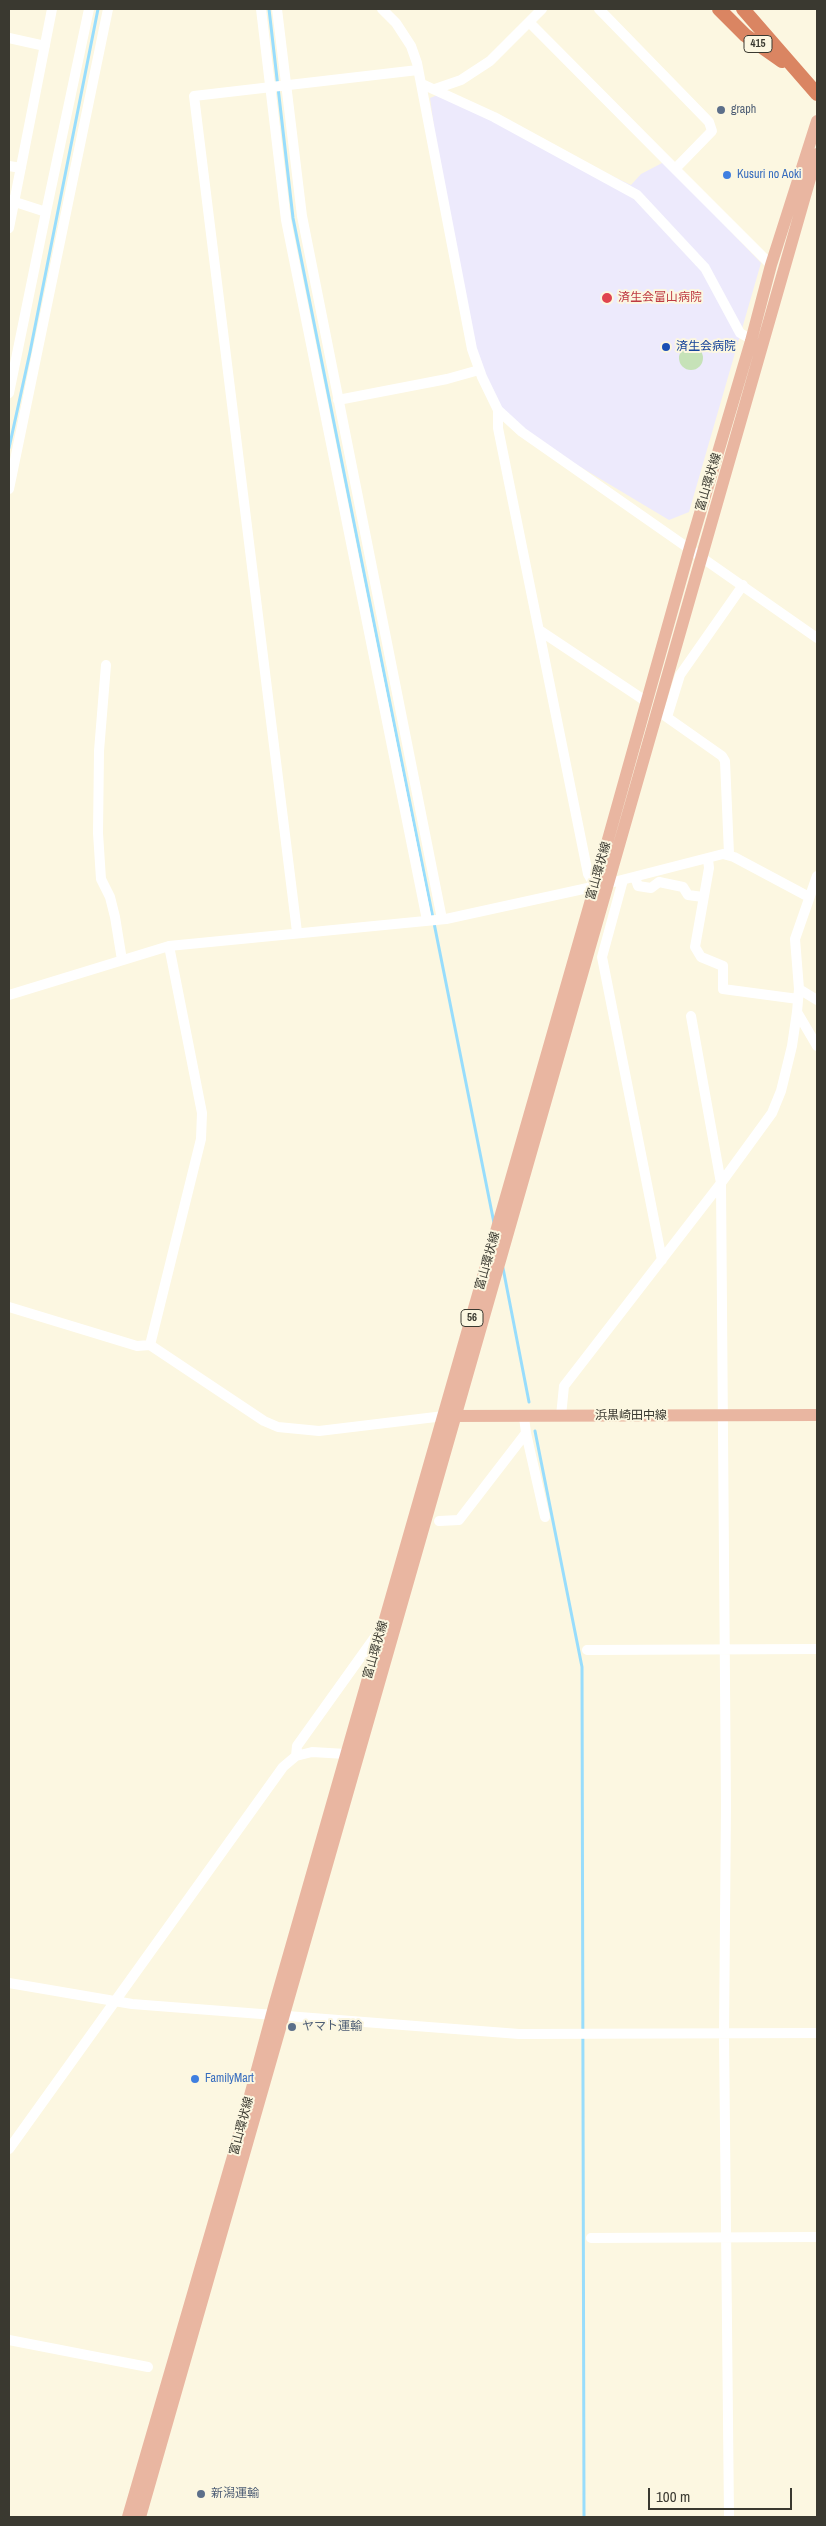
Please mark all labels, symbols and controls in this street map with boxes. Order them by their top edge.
road number: 415 [744,36,772,52]
place label: graph [731,103,756,117]
marker: graph [715,104,727,116]
place label: Kusuri no Aoki [737,168,802,182]
marker: Kusuri no Aoki [721,169,733,181]
marker: 済生会富山病院 [600,291,614,305]
place label: 済生会富山病院 [618,291,702,305]
place label: 済生会病院 [676,340,736,354]
marker: 済生会病院 [660,341,672,353]
street label: 富山環状線 [693,451,725,513]
street label: 富山環状線 [584,840,614,902]
street label: 富山環状線 [473,1230,503,1292]
road number: 56 [461,1310,483,1326]
street label: 浜黒崎田中線 [595,1409,667,1423]
street label: 富山環状線 [361,1619,391,1681]
place label: ヤマト運輸 [302,2020,362,2034]
marker: ヤマト運輸 [286,2021,298,2033]
place label: FamilyMart [205,2072,254,2086]
marker: FamilyMart [189,2073,201,2085]
street label: 富山環状線 [227,2095,257,2157]
scale bar [651,2478,795,2510]
text: 100 m [656,2486,690,2507]
place label: 新潟運輸 [211,2487,259,2501]
marker: 新潟運輸 [195,2488,207,2500]

